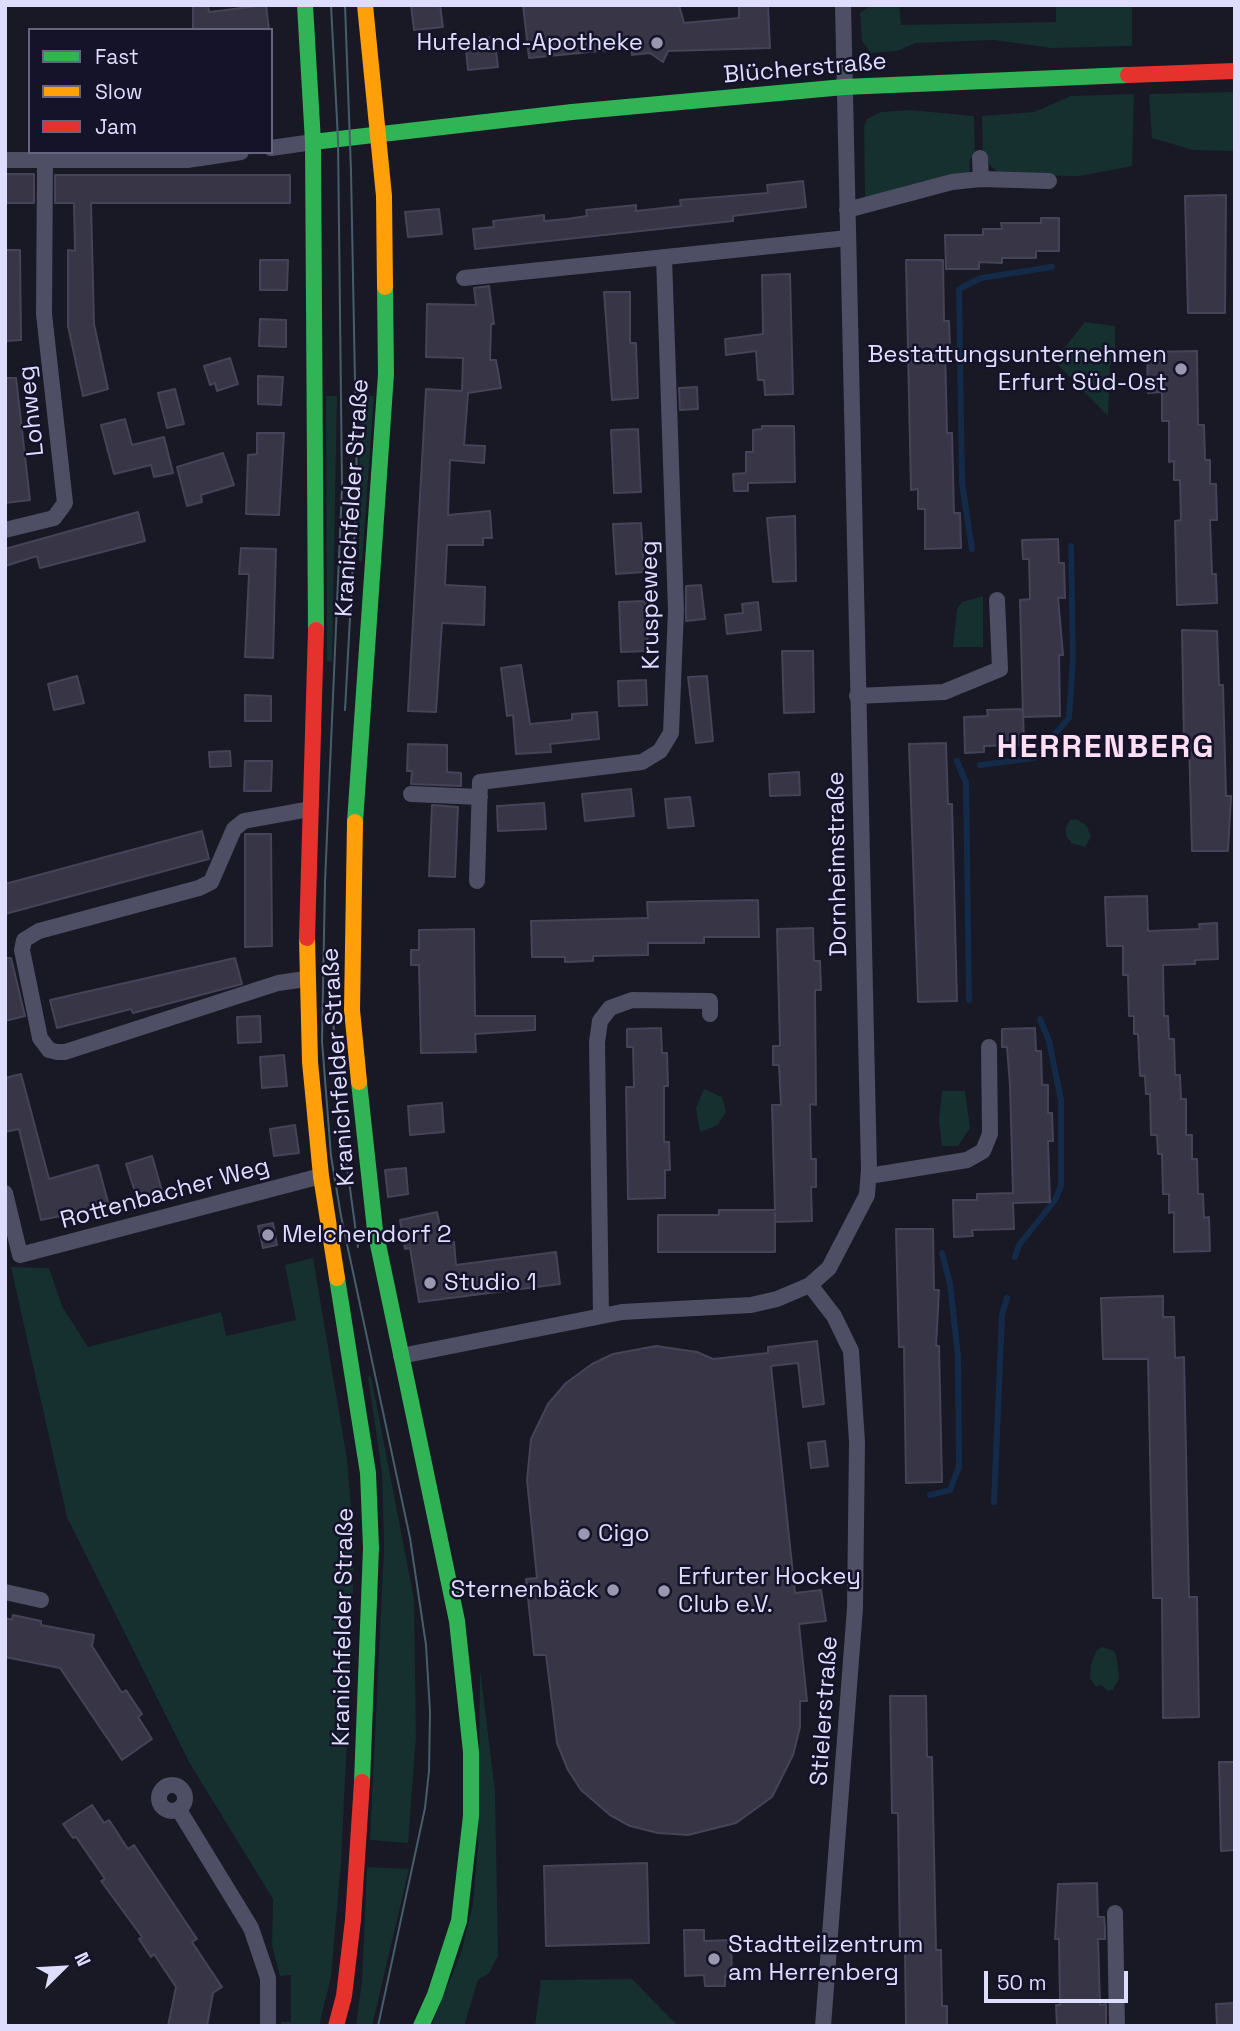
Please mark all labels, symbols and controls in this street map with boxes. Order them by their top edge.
legend [28,28,273,154]
place label: Hufeland-Apotheke [416,29,643,57]
marker: Hufeland-Apotheke [649,35,665,51]
text: Fast [95,43,139,70]
street label: Blücherstraße [722,48,888,90]
text: Slow [95,78,143,105]
text: Jam [95,113,137,140]
place label: Bestattungsunternehmen Erfurt Süd-Ost [867,341,1167,397]
marker: Bestattungsunternehmen Erfurt Süd-Ost [1173,361,1189,377]
street label: Lohweg [13,364,51,458]
street label: Kranichfelder Straße [330,378,376,618]
street label: Kruspeweg [635,540,667,670]
district label: HERRENBERG [998,729,1214,767]
street label: Dornheimstraße [822,771,854,957]
street label: Kranichfelder Straße [316,947,362,1187]
street label: Rottenbacher Weg [57,1152,273,1236]
place label: Melchendorf 2 [282,1221,451,1249]
marker: Melchendorf 2 [260,1227,276,1243]
place label: Studio 1 [444,1269,537,1297]
marker: Studio 1 [422,1275,438,1291]
street label: Kranichfelder Straße [328,1507,360,1747]
place label: Cigo [598,1520,650,1548]
marker: Cigo [576,1526,592,1542]
place label: Erfurter Hockey Club e.V. [678,1563,861,1619]
place label: Sternenbäck [451,1576,599,1604]
marker: Sternenbäck [605,1582,621,1598]
marker: Erfurter Hockey Club e.V. [656,1583,672,1599]
street label: Stielerstraße [805,1635,845,1787]
place label: Stadtteilzentrum am Herrenberg [728,1931,923,1987]
north arrow [28,1933,98,2003]
text: N [69,1948,97,1970]
marker: Stadtteilzentrum am Herrenberg [706,1951,722,1967]
scale bar [988,1958,1132,2002]
text: 50 m [997,1969,1047,1996]

